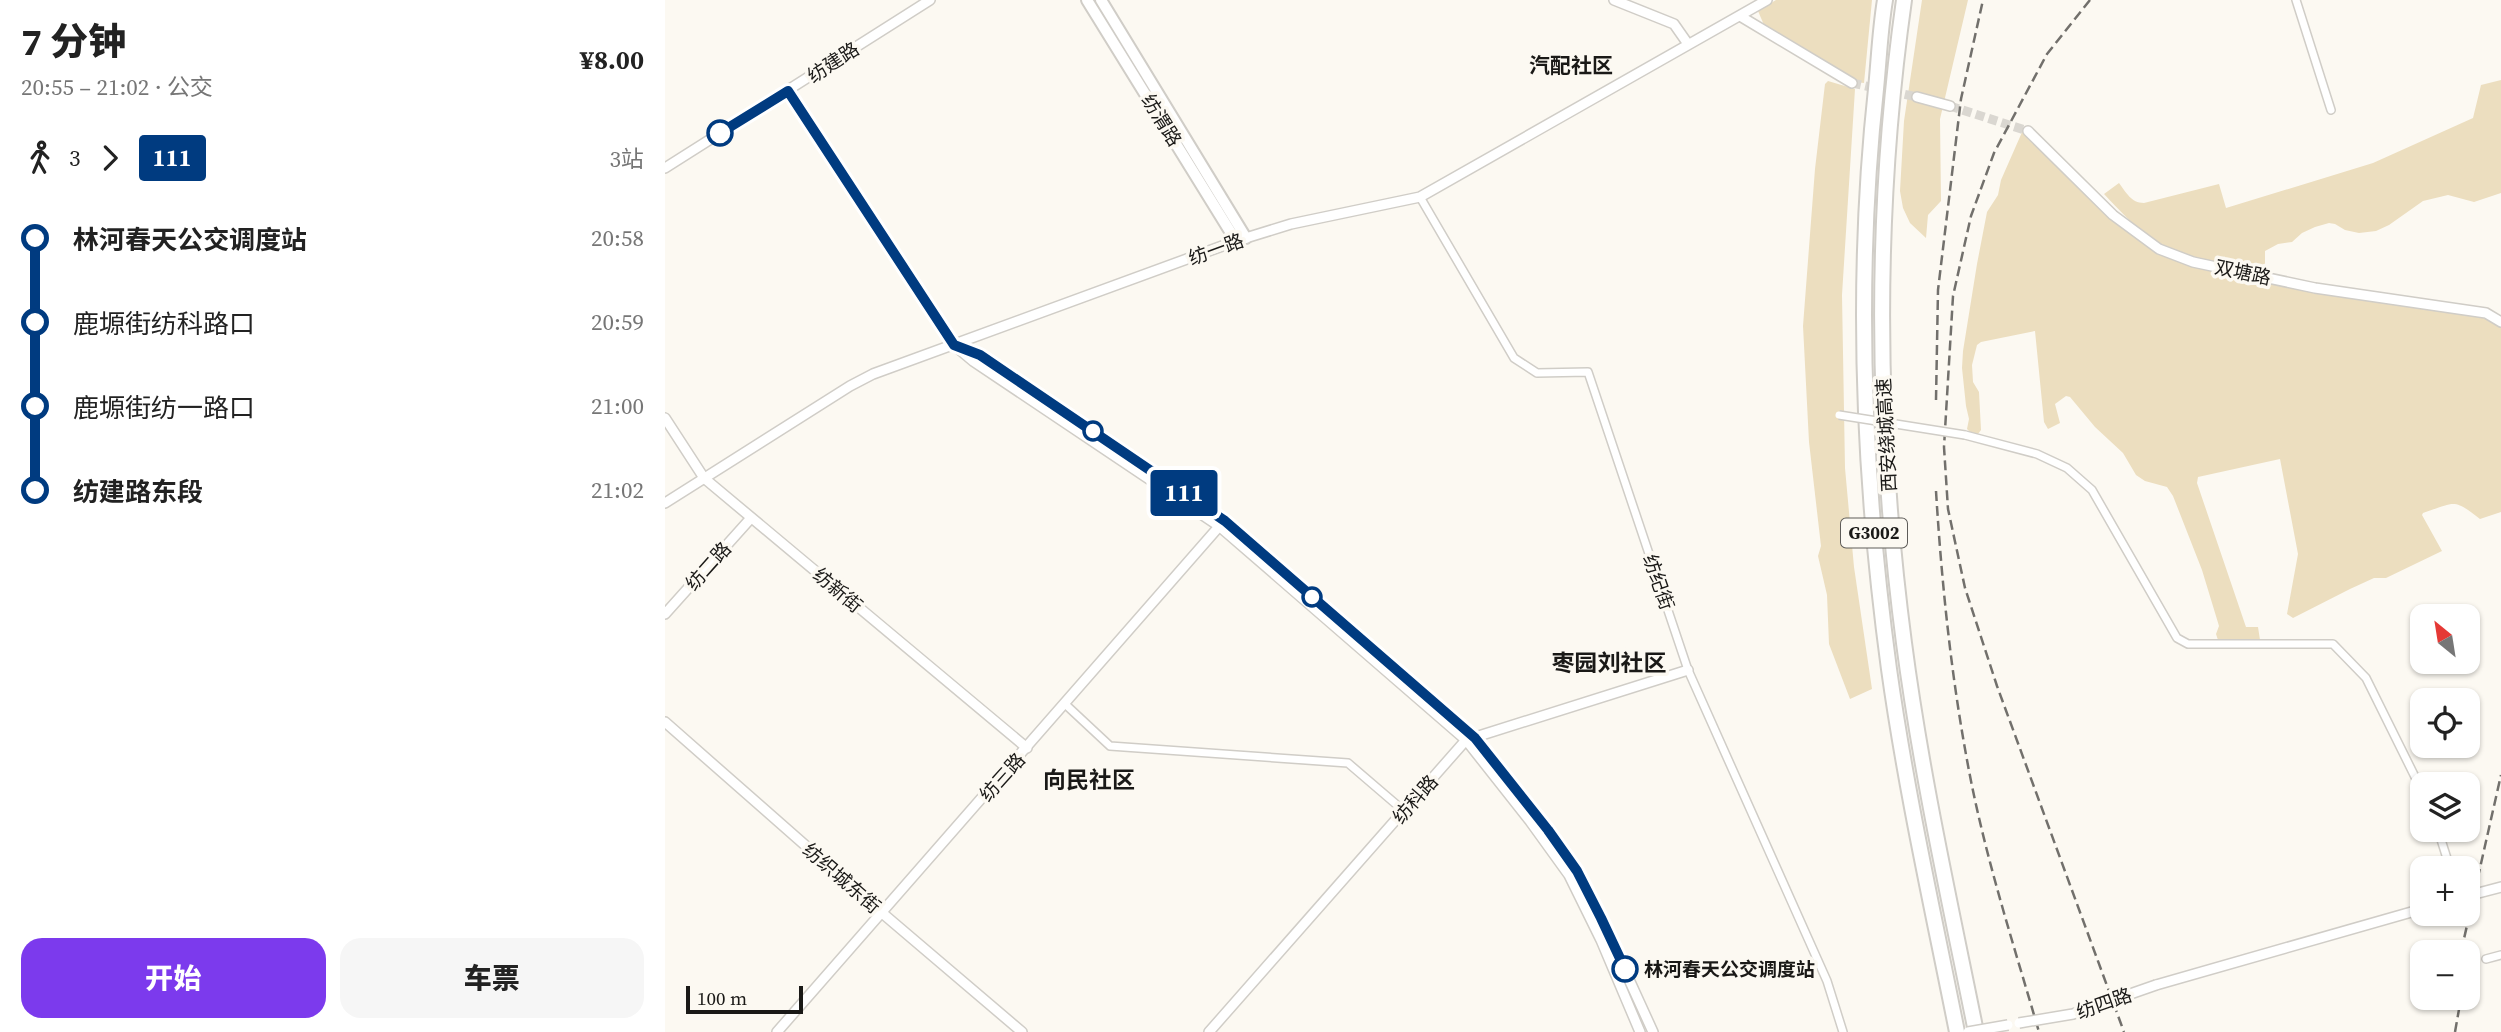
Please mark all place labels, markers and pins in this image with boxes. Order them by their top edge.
unlabelled marker [707,120,733,146]
unlabelled marker [1083,421,1103,441]
unlabelled marker [1302,587,1322,607]
marker: 林河春天公交调度站 [1612,956,1638,982]
place label: 林河春天公交调度站 [1644,956,1815,982]

